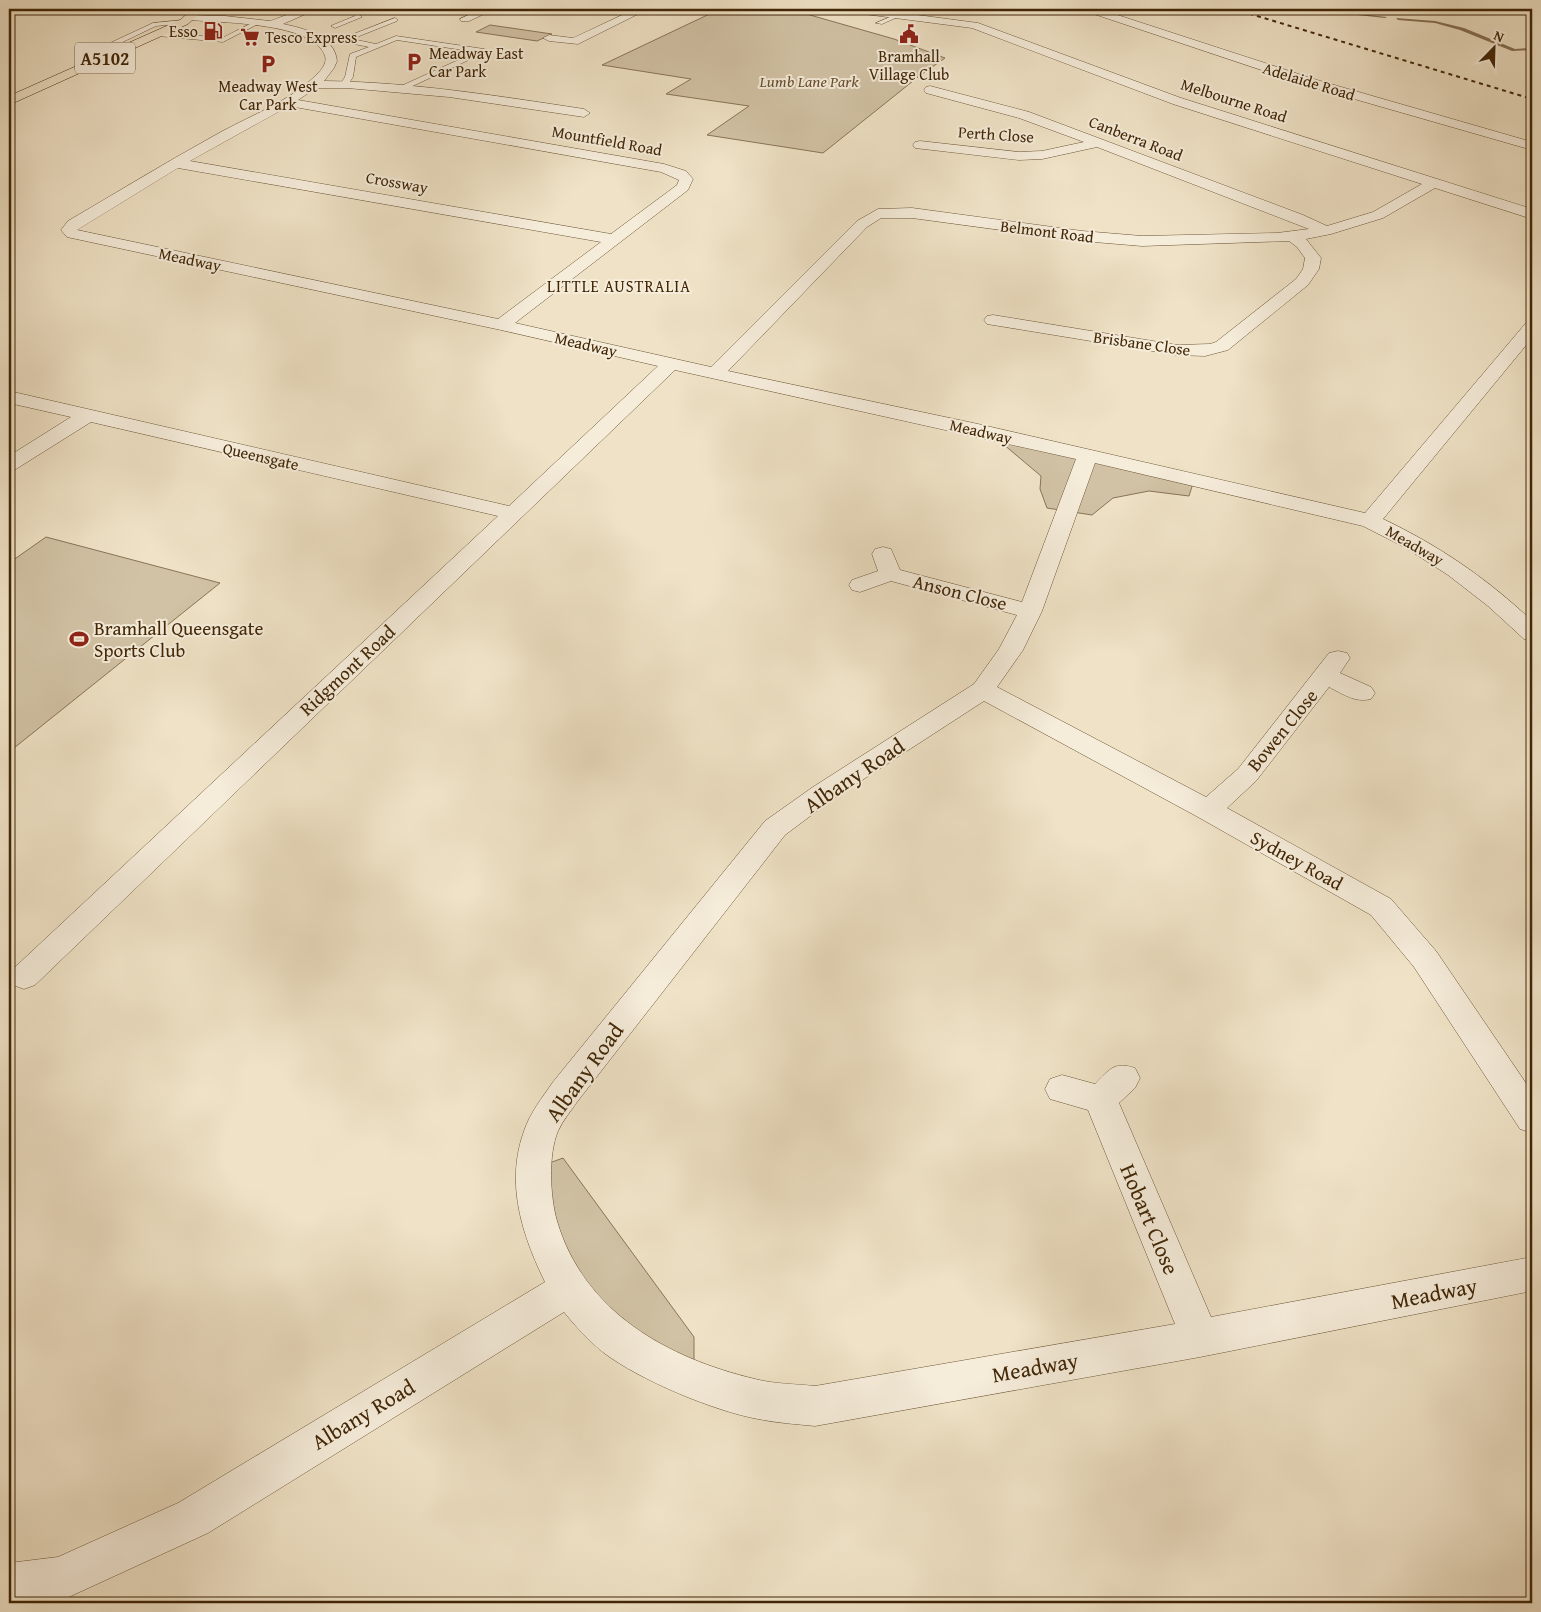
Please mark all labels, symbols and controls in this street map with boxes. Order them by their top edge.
place label: Esso [169,19,198,43]
fuel station icon: Esso [202,20,224,42]
north arrow [1468,22,1518,72]
public building icon: Bramhall Village Club [898,23,920,45]
place label: Tesco Express [265,25,357,49]
text: N [1491,25,1508,47]
supermarket icon: Tesco Express [239,26,261,48]
place label: Meadway East Car Park [429,41,524,83]
road number: A5102 [75,42,135,74]
place label: Bramhall Village Club [869,44,949,86]
parking icon: Meadway East Car Park [403,51,425,73]
parking icon: Meadway West Car Park [257,53,279,75]
street label: Adelaide Road [1260,56,1359,107]
park label: Lumb Lane Park [758,69,859,93]
street label: Melbourne Road [1178,72,1291,129]
place label: Meadway West Car Park [218,74,318,116]
street label: Canberra Road [1086,109,1187,167]
street label: Mountfield Road [550,118,665,162]
street label: Perth Close [957,119,1035,149]
street label: Crossway [364,165,430,199]
street label: Belmont Road [999,213,1096,249]
street label: Meadway [157,241,224,277]
district label: LITTLE AUSTRALIA [547,274,691,298]
street label: Brisbane Close [1092,324,1192,362]
street label: Meadway [552,325,620,363]
street label: Meadway [947,412,1015,450]
street label: Queensgate [221,436,301,476]
street label: Meadway [1382,519,1448,571]
street label: Anson Close [910,567,1010,617]
place label: Bramhall Queensgate Sports Club [94,614,263,664]
street label: Ridgmont Road [293,617,402,722]
sports icon: Bramhall Queensgate Sports Club [68,628,90,650]
street label: Bowen Close [1240,683,1324,777]
street label: Albany Road [797,729,911,821]
street label: Sydney Road [1246,823,1349,897]
street label: Albany Road [537,1016,631,1128]
street label: Hobart Close [1112,1159,1188,1279]
street label: Meadway [1388,1269,1480,1317]
street label: Meadway [989,1344,1081,1390]
street label: Albany Road [305,1370,421,1457]

